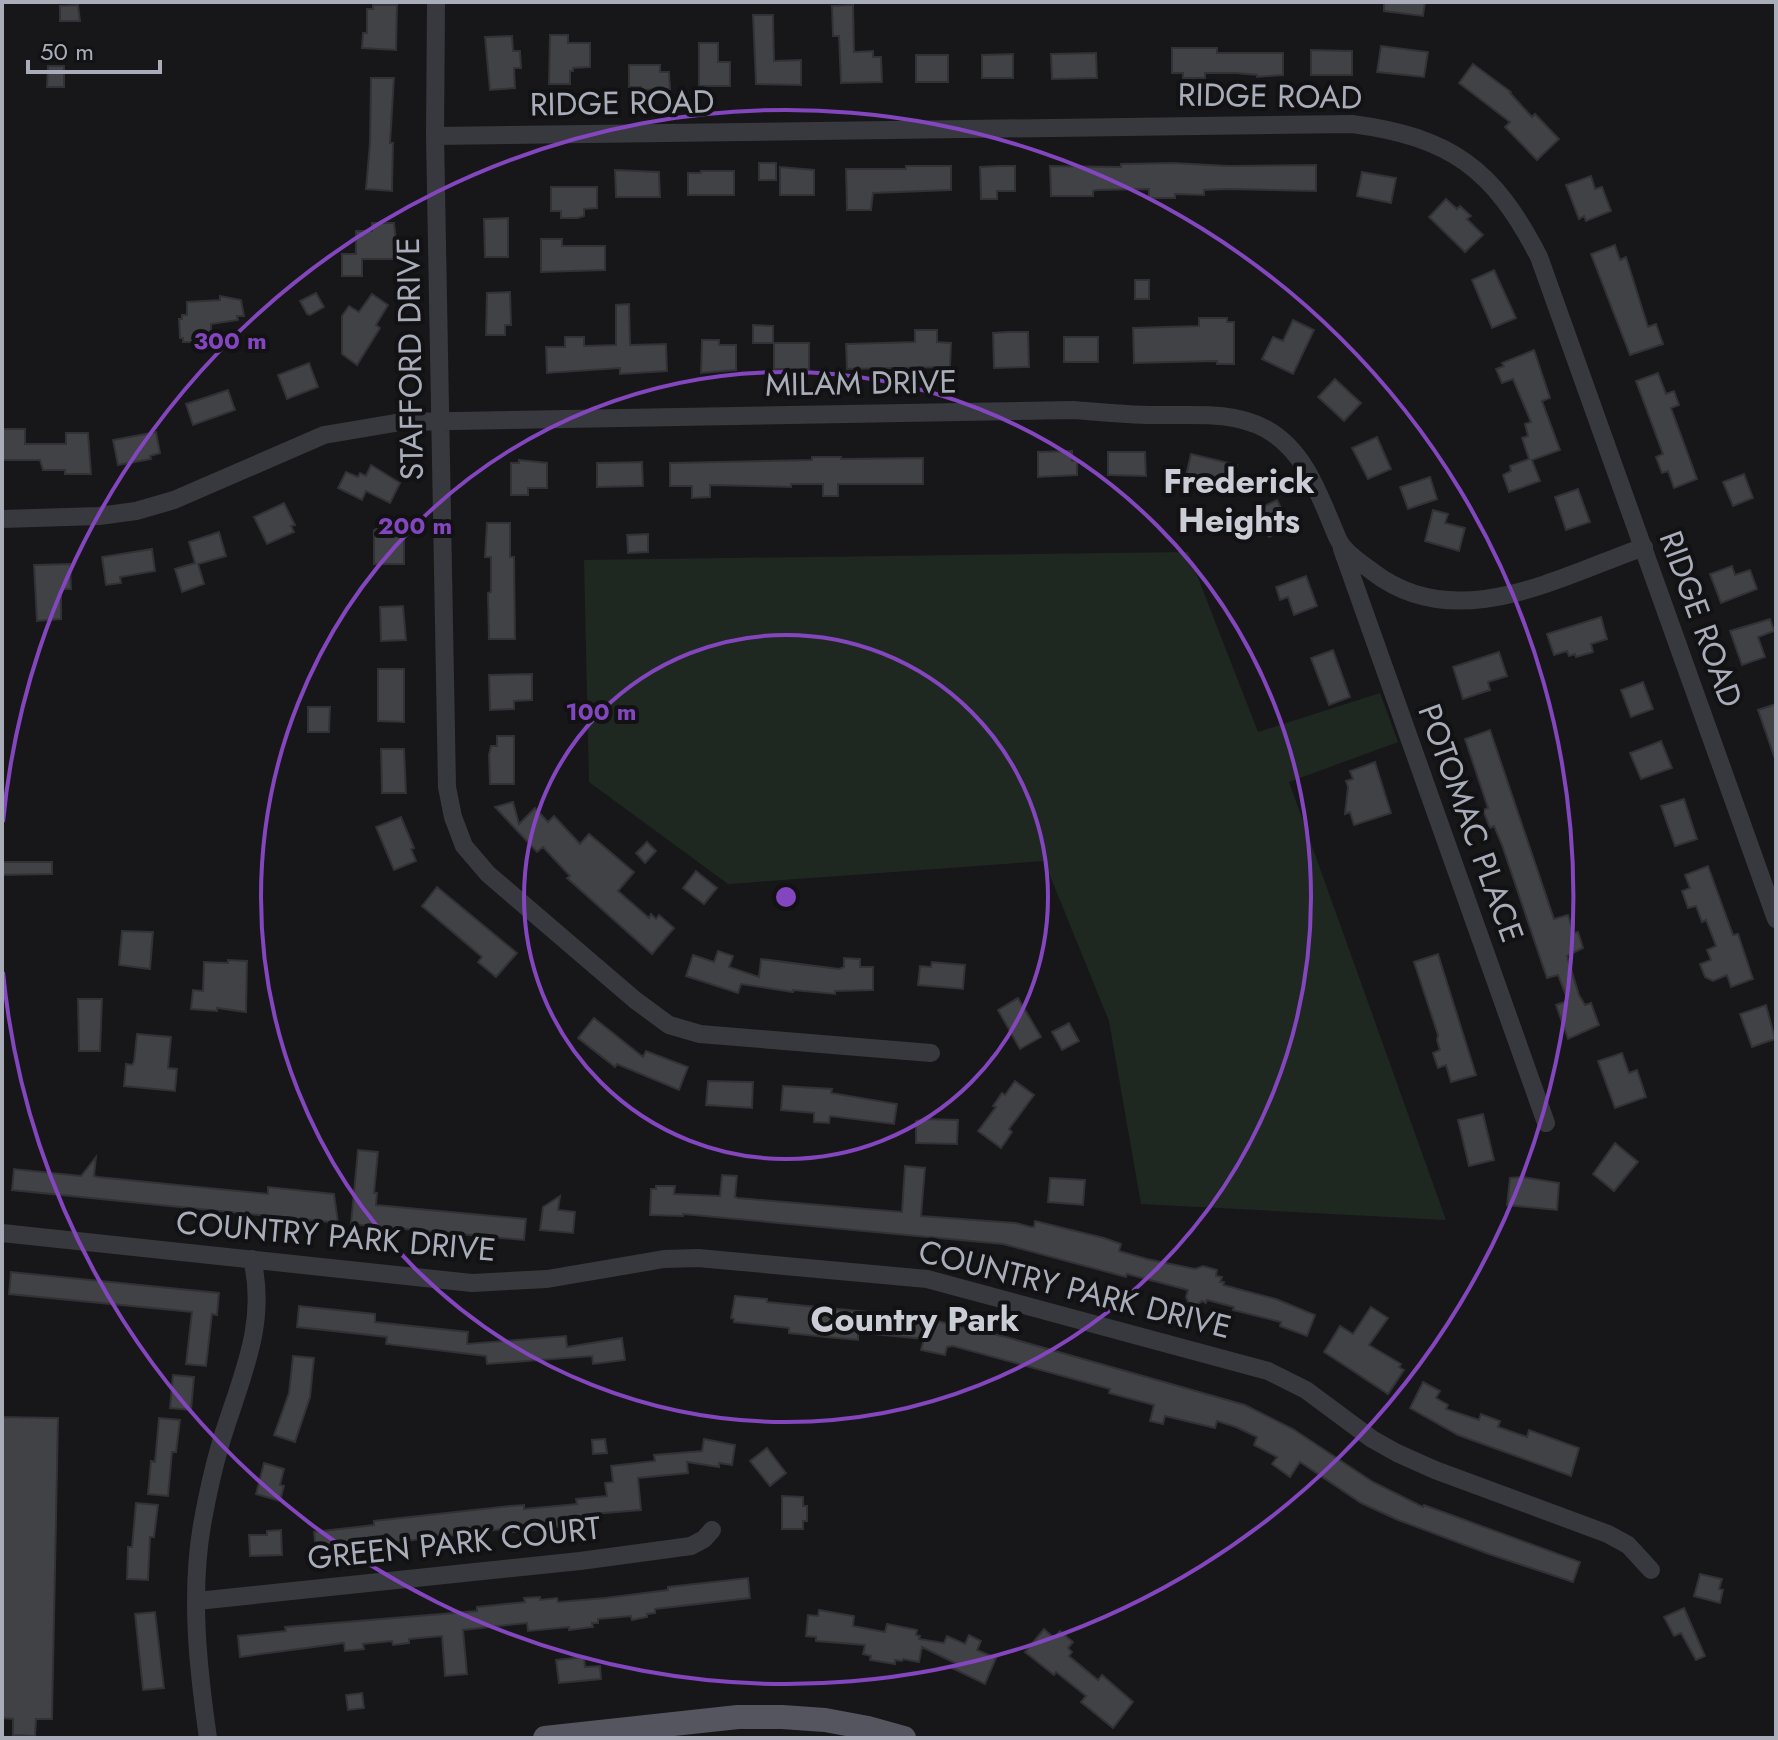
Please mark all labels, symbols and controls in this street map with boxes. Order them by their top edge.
scale bar [28,24,160,74]
text: 50 m [40,34,94,69]
street label: RIDGE ROAD [1177,71,1363,121]
street label: RIDGE ROAD [529,78,715,128]
street label: STAFFORD DRIVE [385,237,435,481]
text: 300 m [193,323,267,358]
street label: MILAM DRIVE [765,358,957,408]
district label: Frederick Heights [1163,457,1315,545]
text: 200 m [378,508,452,543]
street label: RIDGE ROAD [1648,524,1754,714]
text: 100 m [566,694,636,729]
street label: POTOMAC PLACE [1407,697,1535,949]
centre of rings [772,883,800,911]
street label: COUNTRY PARK DRIVE [174,1199,498,1273]
street label: COUNTRY PARK DRIVE [914,1228,1236,1350]
district label: Country Park [811,1295,1020,1344]
street label: GREEN PARK COURT [305,1505,603,1581]

